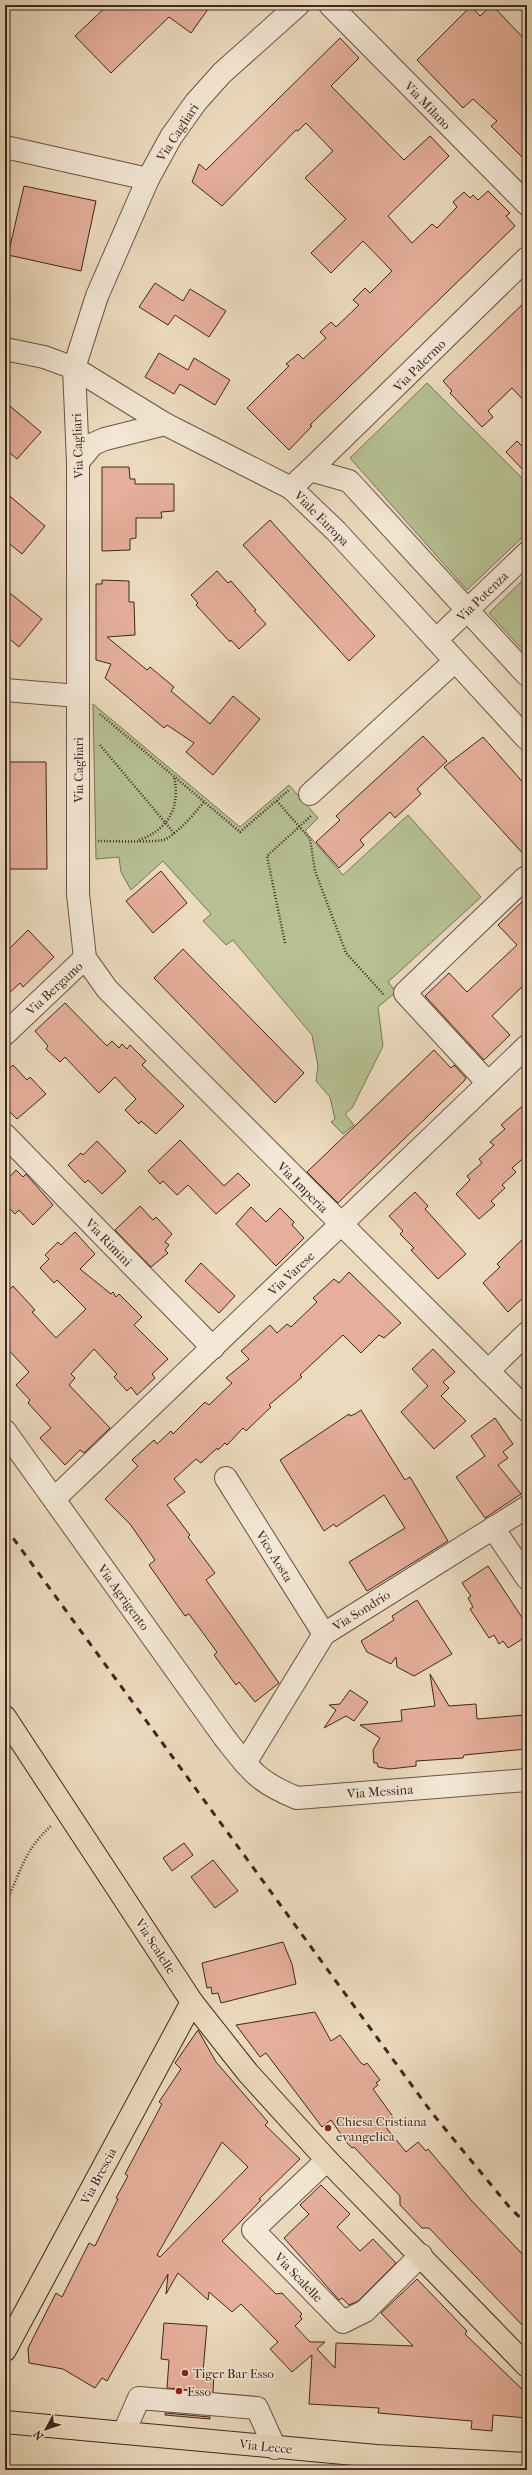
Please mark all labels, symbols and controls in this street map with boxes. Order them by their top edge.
street label: Via Milano [401,78,454,133]
street label: Via Cagliari [153,101,202,165]
street label: Via Palermo [389,336,449,395]
street label: Via Cagliari [69,413,86,480]
street label: Viale Europa [290,487,353,550]
street label: Via Potenza [453,568,512,625]
street label: Via Cagliari [71,737,86,804]
street label: Via Bergamo [22,958,86,1019]
street label: Via Imperia [273,1158,332,1217]
street label: Via Rimini [82,1215,135,1269]
street label: Via Varese [264,1248,318,1299]
street label: Vico Aosta [252,1527,297,1586]
street label: Via Agrigento [94,1561,153,1634]
street label: Via Sondrio [329,1587,393,1634]
street label: Via Messina [345,1782,415,1801]
street label: Via Scalelle [132,1915,179,1977]
place label: Chiesa Cristiana evangelica [336,2114,428,2144]
marker: Chiesa Cristiana evangelica [323,2123,333,2133]
street label: Via Brescia [77,2145,120,2208]
street label: Via Scalelle [271,2249,326,2306]
place label: Tiger Bar Esso [193,2366,274,2381]
marker: Tiger Bar Esso [180,2368,190,2378]
place label: Esso [187,2384,212,2399]
marker: Esso [174,2386,184,2396]
north arrow [26,2409,66,2449]
text: N [31,2427,46,2442]
street label: Via Lecce [238,2436,294,2457]

